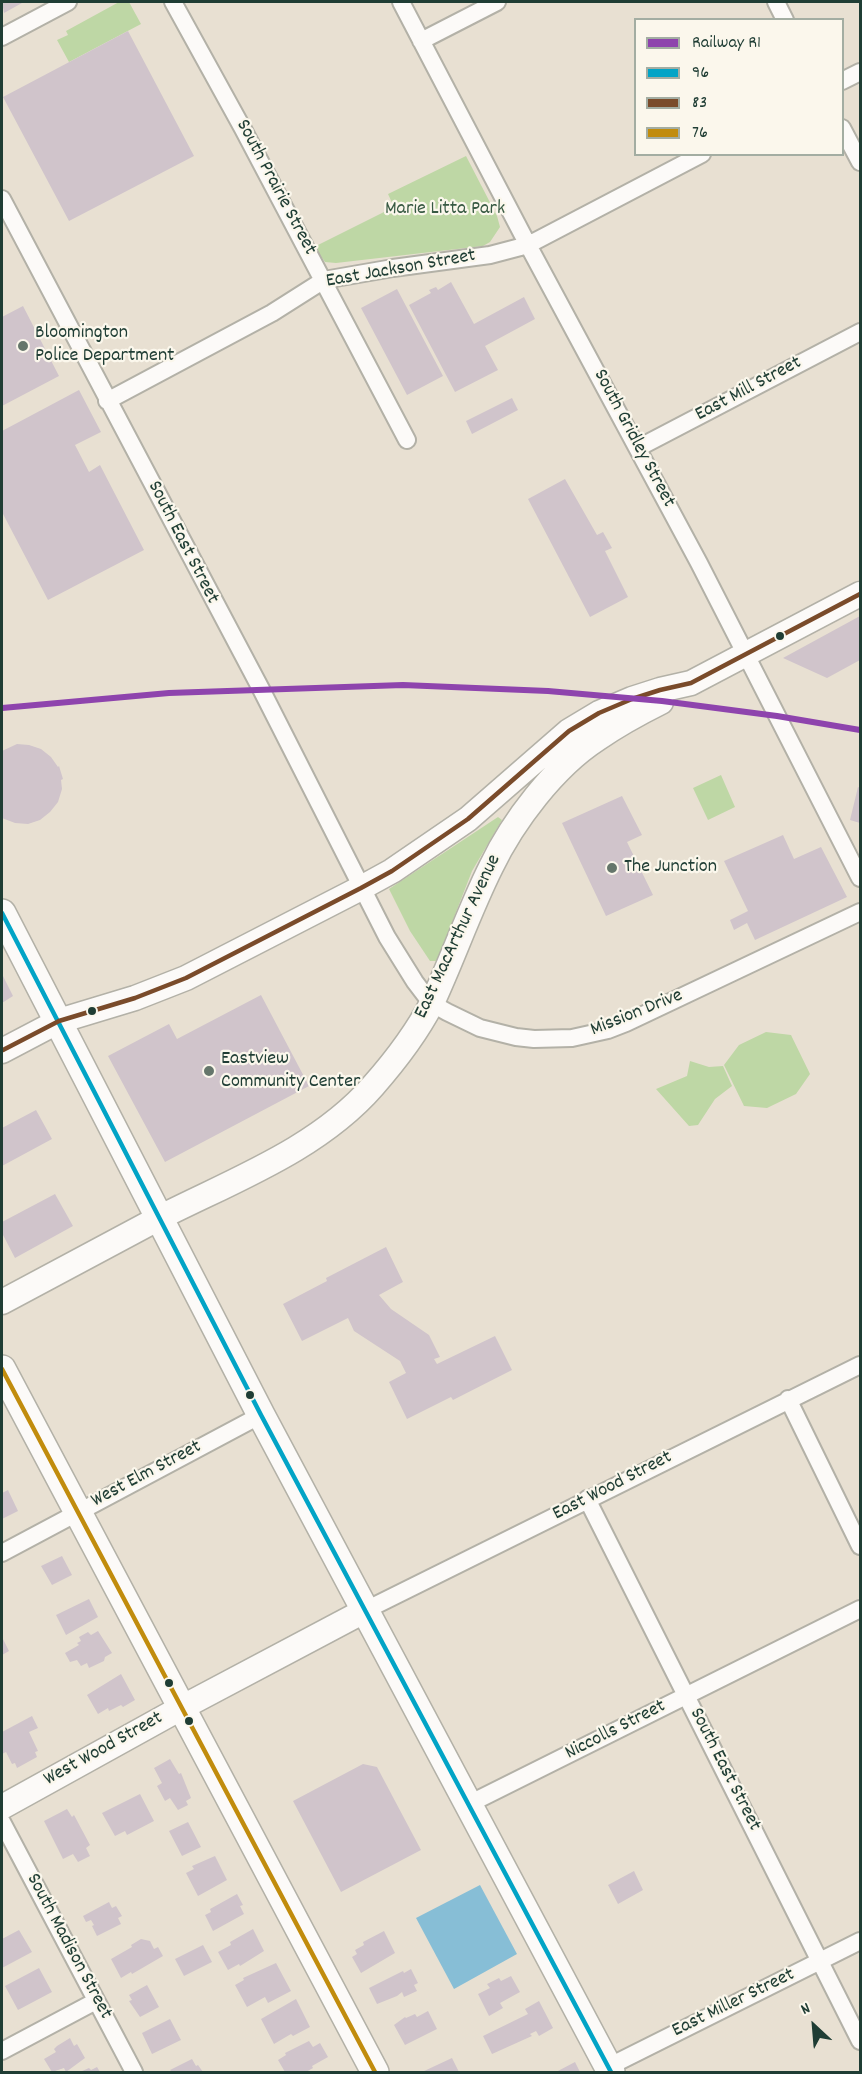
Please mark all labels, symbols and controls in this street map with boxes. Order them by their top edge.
legend [634,18,844,156]
text: Railway R1 [692,31,761,56]
text: 96 [692,61,709,86]
text: 83 [692,91,707,116]
street label: South Prairie Street [229,116,321,260]
text: 76 [692,121,708,146]
park label: Marie Litta Park [385,198,505,222]
street label: East Jackson Street [324,245,478,295]
place label: Bloomington Police Department [35,322,174,369]
marker: Bloomington Police Department [16,339,30,353]
street label: East Mill Street [692,352,806,428]
street label: South Gridley Street [587,366,679,512]
street label: South East Street [141,477,223,609]
unlabelled marker [774,630,786,642]
street label: East MacArthur Avenue [410,851,508,1023]
place label: The Junction [624,856,717,880]
marker: The Junction [605,861,619,875]
street label: Mission Drive [587,985,687,1043]
unlabelled marker [86,1005,98,1017]
place label: Eastview Community Center [221,1048,360,1095]
marker: Eastview Community Center [202,1064,216,1078]
unlabelled marker [244,1389,256,1401]
street label: West Elm Street [88,1436,206,1514]
street label: East Wood Street [549,1447,677,1527]
unlabelled marker [163,1677,175,1689]
street label: Niccolls Street [562,1695,670,1767]
street label: South East Street [683,1704,765,1836]
street label: West Wood Street [40,1707,168,1793]
unlabelled marker [183,1715,195,1727]
street label: South Madison Street [20,1870,116,2024]
street label: East Miller Street [669,1964,799,2044]
north arrow [784,1996,844,2056]
text: N [797,1997,814,2021]

